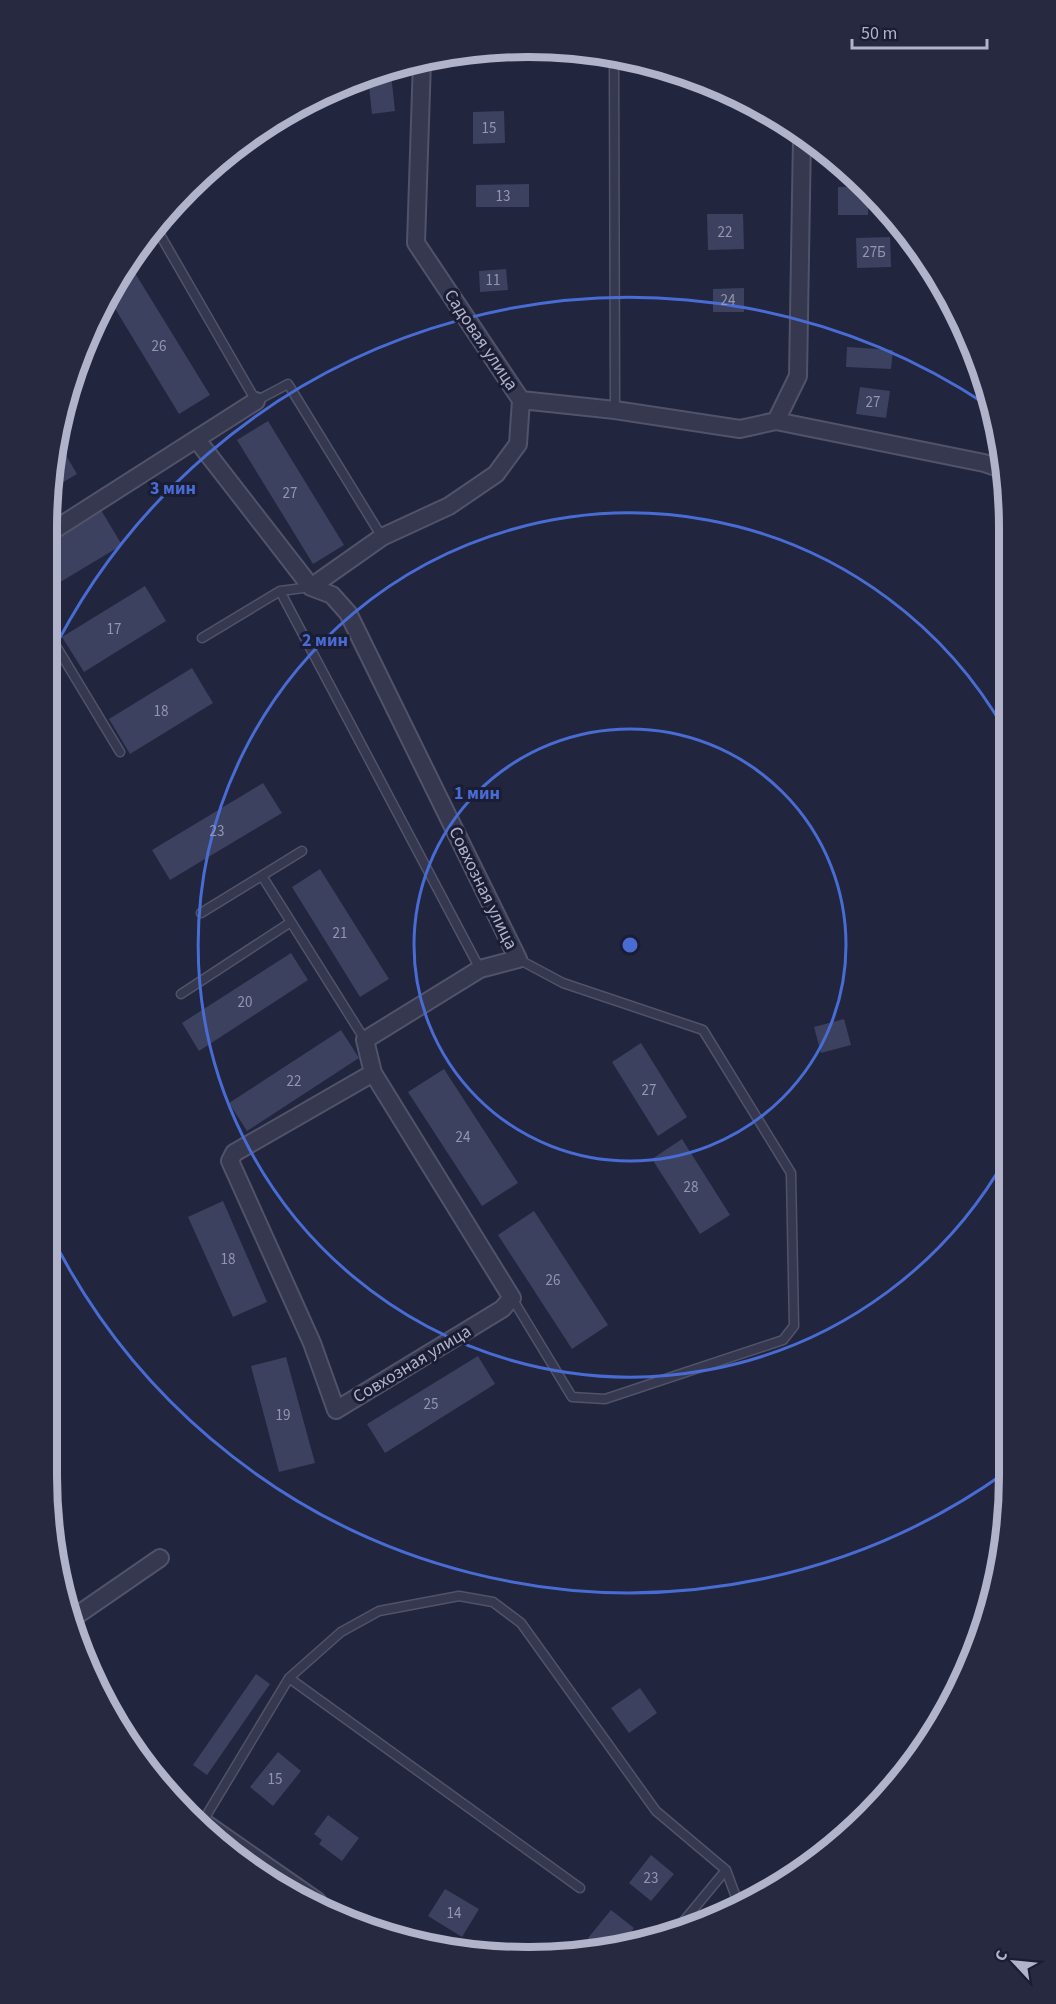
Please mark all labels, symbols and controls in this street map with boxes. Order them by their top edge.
scale bar [852,12,987,50]
text: 50 m [861,21,897,46]
house number: 15 [482,118,496,139]
house number: 13 [496,186,510,207]
house number: 22 [718,222,732,243]
house number: 27Б [862,242,886,263]
house number: 11 [486,270,500,291]
street label: Садовая улица [438,285,524,395]
house number: 24 [721,290,736,311]
house number: 26 [152,336,166,357]
house number: 27 [866,392,880,413]
text: 3 мин [150,476,196,501]
house number: 27 [283,483,297,504]
house number: 17 [107,619,121,640]
text: 2 мин [302,628,348,653]
house number: 18 [154,701,168,722]
text: 1 мин [454,781,500,806]
house number: 23 [210,821,224,842]
street label: Совхозная улица [442,822,524,954]
house number: 21 [333,923,347,944]
centre of rings [620,935,640,955]
house number: 20 [238,992,252,1013]
house number: 22 [287,1071,301,1092]
house number: 27 [642,1080,656,1101]
house number: 24 [456,1127,471,1148]
house number: 28 [684,1177,698,1198]
house number: 18 [221,1249,235,1270]
house number: 26 [546,1270,560,1291]
street label: Совхозная улица [348,1319,476,1409]
house number: 25 [424,1394,438,1415]
house number: 19 [276,1405,290,1426]
house number: 15 [268,1769,282,1790]
house number: 23 [644,1868,658,1889]
house number: 14 [447,1903,462,1924]
north arrow [984,1932,1044,1992]
text: С [989,1947,1013,1965]

